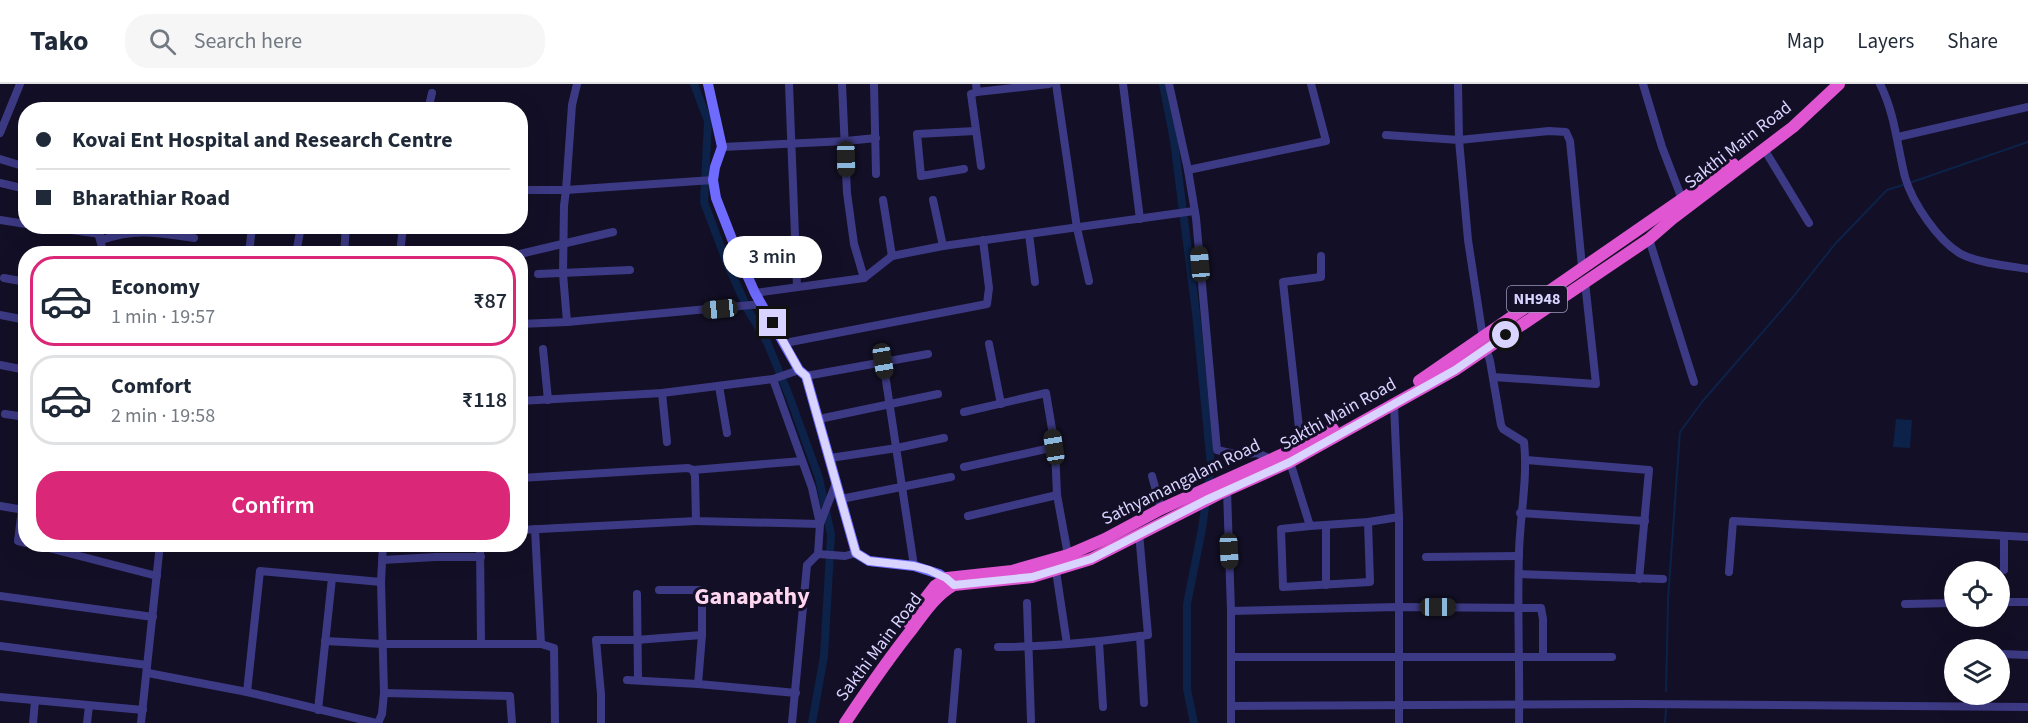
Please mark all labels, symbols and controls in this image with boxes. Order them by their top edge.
search box [125,14,545,68]
text: Tako [30,21,89,61]
icon: search [146,25,179,58]
text: Search here [194,25,302,57]
text: Map [1787,26,1824,56]
text: Layers [1857,26,1914,56]
text: Share [1947,26,1998,56]
street label: Sakthi Main Road [1679,95,1797,195]
text: Kovai Ent Hospital and Research Centre [72,124,453,156]
car [837,141,855,177]
text: Bharathiar Road [72,182,230,214]
callout: 3 min [724,236,822,278]
text: 3 min [749,243,796,271]
car [1189,245,1211,283]
text: Economy [111,271,200,303]
icon: car [39,274,93,328]
text: ₹87 [473,285,507,317]
road number: NH948 [1507,286,1567,312]
car [701,298,739,320]
text: 1 min · 19:57 [111,303,215,331]
route end [759,309,786,336]
route start [1492,321,1519,348]
car [871,342,895,380]
text: Comfort [111,370,192,402]
street label: Sakthi Main Road [1275,372,1401,456]
icon: car [39,373,93,427]
text: ₹118 [462,384,507,416]
text: 2 min · 19:58 [111,402,215,430]
car [1042,428,1066,466]
street label: Sathyamangalam Road [1097,433,1265,531]
button: Confirm [36,471,510,540]
car [1219,533,1239,569]
map controls [1944,561,2010,705]
button: locate [1944,561,2010,627]
district label: Ganapathy [694,579,810,614]
street label: Sakthi Main Road [830,588,928,706]
car [1420,598,1456,616]
button: layers [1944,639,2010,705]

